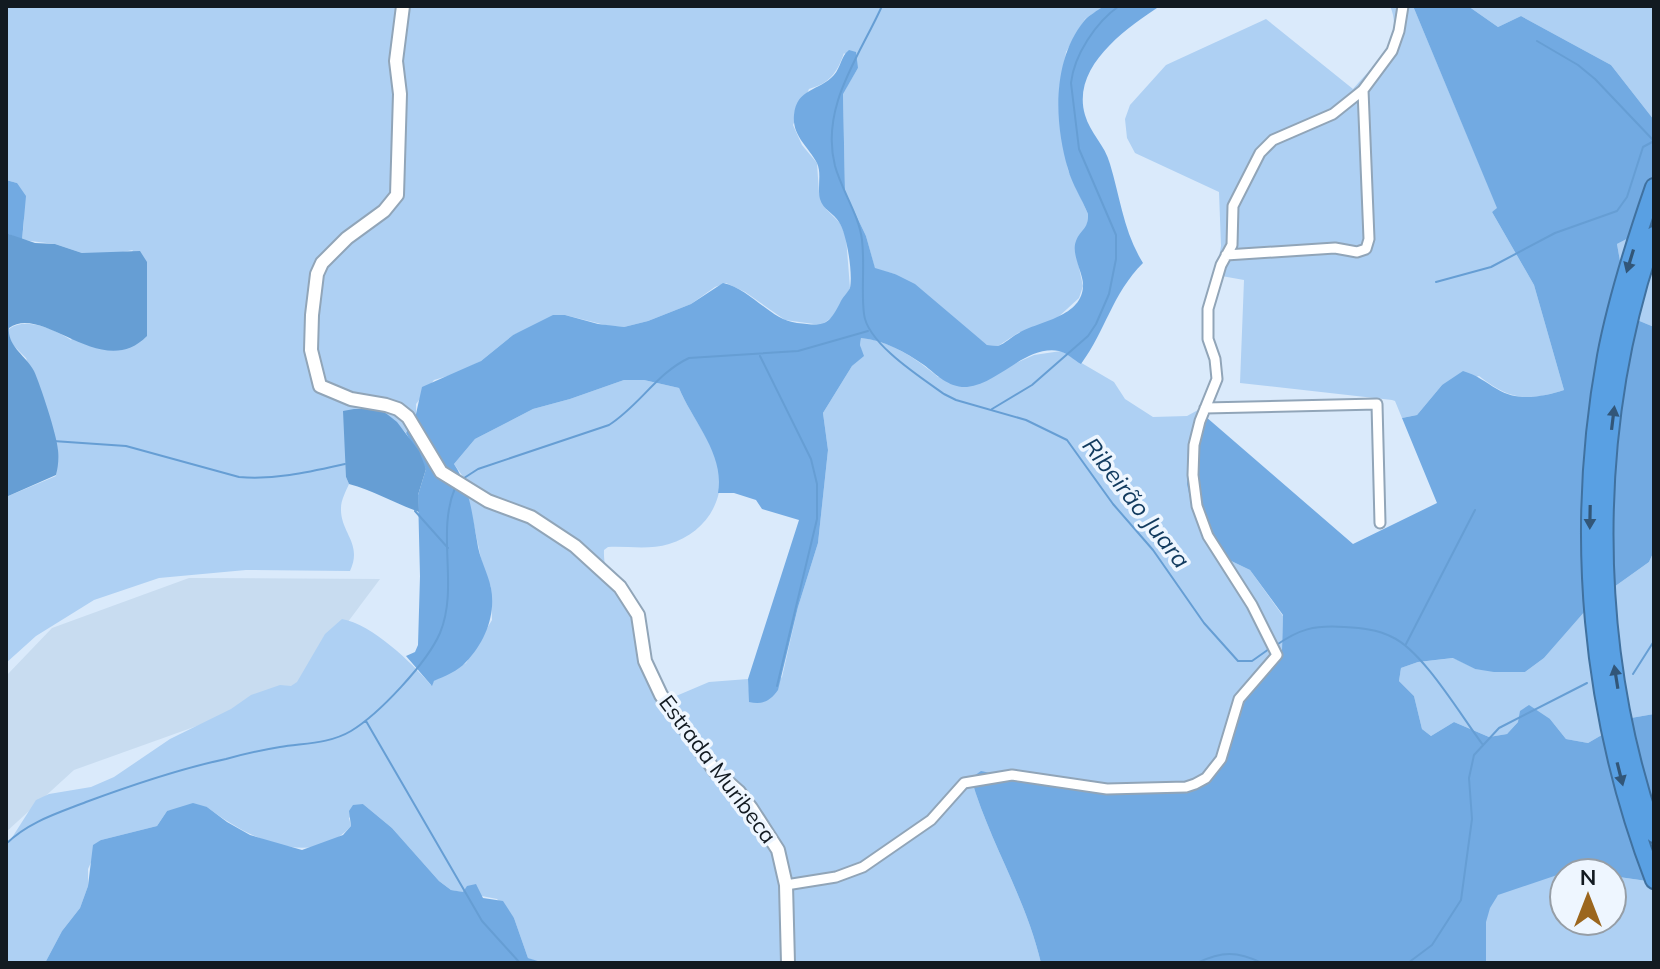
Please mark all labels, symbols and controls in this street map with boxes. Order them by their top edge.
one-way arrow [1623,249,1636,273]
one-way arrow [1606,405,1619,430]
water label: Ribeirão Juara [1076,431,1197,574]
one-way arrow [1584,505,1596,530]
one-way arrow [1609,664,1622,689]
street label: Estrada Muribeca [653,689,783,849]
one-way arrow [1615,762,1627,787]
north arrow [1548,857,1628,937]
text: N [1580,863,1596,891]

